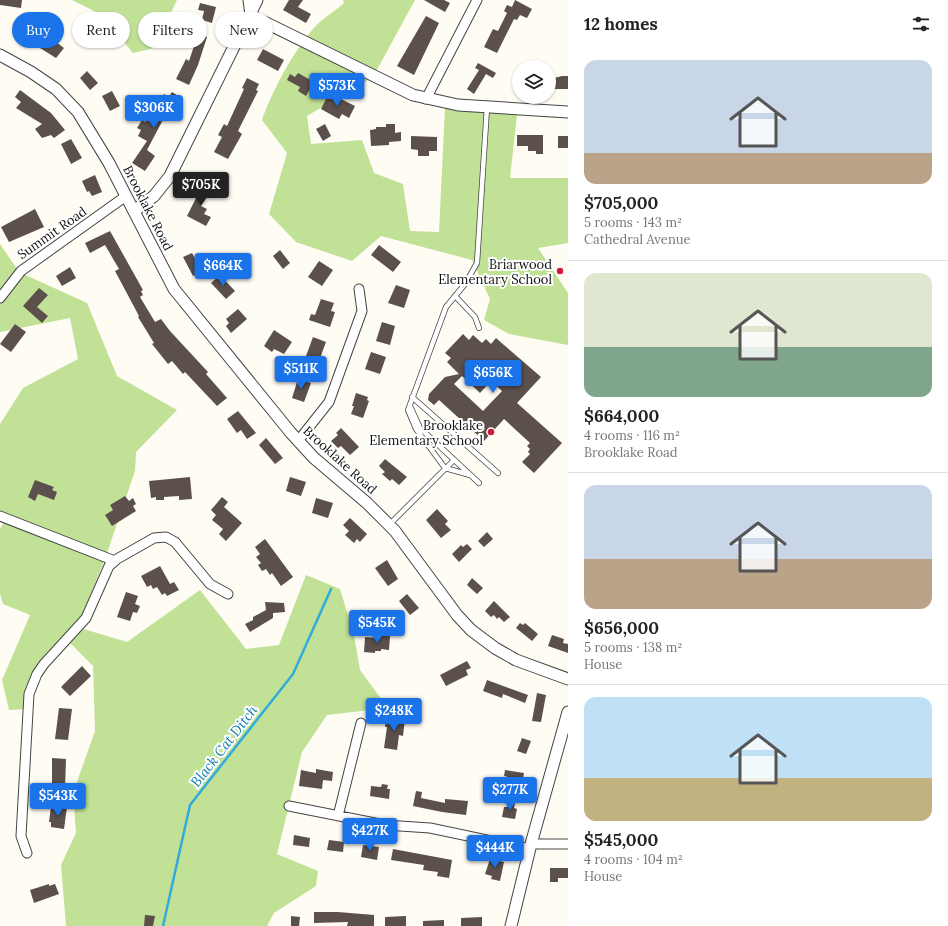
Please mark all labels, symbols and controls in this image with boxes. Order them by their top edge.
chip: Buy [12,12,64,48]
chip: Rent [72,12,130,48]
chip: Filters [138,12,207,48]
chip: New [215,12,273,48]
text: 12 homes [584,13,658,35]
icon: filters [910,13,932,35]
map controls [512,60,556,104]
button: layers [512,60,556,104]
pin: $573K [309,73,365,107]
text: $573K [318,77,356,94]
icon: home [722,86,794,158]
pin: $306K [126,95,182,129]
text: $306K [134,99,174,116]
street label: Brooklake Road [119,162,177,254]
pin: $705K [173,172,229,206]
text: $705K [182,176,220,193]
text: $705,000 [584,192,658,214]
street label: Summit Road [14,203,90,263]
text: 5 rooms · 143 m² [584,214,682,231]
text: Cathedral Avenue [584,231,691,248]
pin: $664K [195,253,251,287]
place label: Briarwood Elementary School [438,256,552,288]
text: $664K [204,257,242,274]
marker: Briarwood Elementary School [555,266,565,276]
icon: home [722,299,794,371]
pin: $511K [273,356,329,390]
text: $511K [284,360,318,377]
pin: $656K [465,360,521,394]
text: $656K [474,364,512,381]
text: $664,000 [584,405,659,427]
place label: Brooklake Elementary School [369,417,483,449]
street label: Brooklake Road [300,422,381,498]
marker: Brooklake Elementary School [486,427,496,437]
text: 4 rooms · 116 m² [584,427,680,444]
text: Brooklake Road [584,444,677,461]
icon: home [722,511,794,583]
pin: $545K [349,610,405,644]
text: $545K [358,614,396,631]
text: $656,000 [584,617,659,639]
text: 5 rooms · 138 m² [584,639,682,656]
text: House [584,656,622,673]
pin: $248K [366,698,422,732]
water label: Black Cat Ditch [187,702,261,790]
text: $248K [375,702,413,719]
icon: home [722,723,794,795]
pin: $277K [482,777,538,811]
text: $277K [492,781,528,798]
pin: $543K [30,783,86,817]
text: $543K [39,787,77,804]
pin: $427K [342,818,398,852]
text: $427K [351,822,389,839]
text: $545,000 [584,829,658,851]
pin: $444K [467,835,523,869]
text: $444K [476,839,514,856]
text: 4 rooms · 104 m² [584,851,683,868]
text: House [584,868,622,885]

